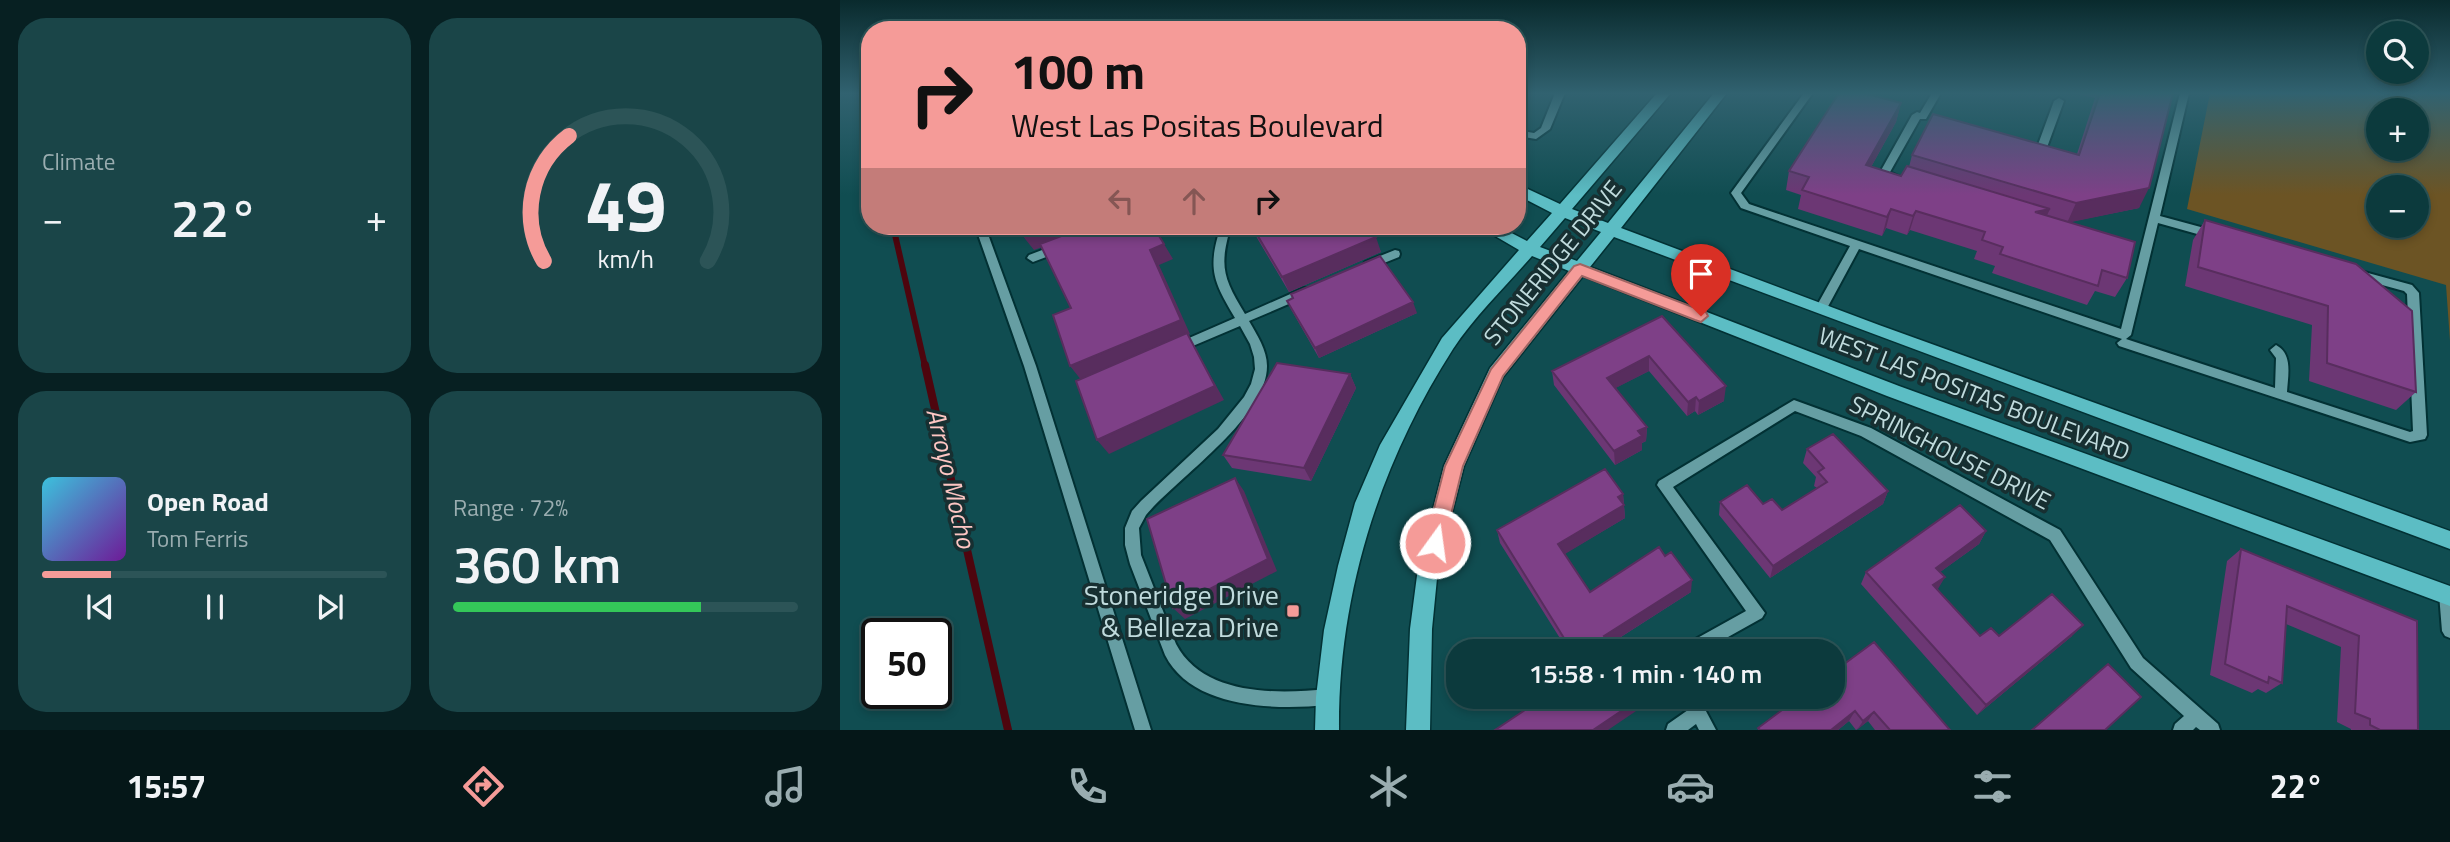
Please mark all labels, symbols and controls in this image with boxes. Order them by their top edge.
map controls [2366,21,2429,238]
button: search [2366,21,2429,84]
text: 100 m [1011,33,1145,108]
icon: right [896,49,987,140]
button: + [2366,98,2429,161]
text: West Las Positas Boulevard [1011,101,1384,149]
text: Climate [42,144,115,179]
text: 49 [585,150,666,260]
street label: STONERIDGE DRIVE [1474,172,1630,353]
button: − [2366,175,2429,238]
text: 22° [171,178,258,257]
icon: left [1102,182,1140,220]
icon: ahead [1175,182,1213,220]
icon: right [1248,182,1286,220]
text: − [42,189,63,247]
text: + [366,189,387,247]
text: km/h [597,240,654,278]
pin [1671,244,1731,316]
icon: arrive [1682,255,1720,293]
street label: WEST LAS POSITAS BOULEVARD [1813,317,2135,469]
street label: SPRINGHOUSE DRIVE [1844,386,2057,518]
water label: Arroyo Mocho [916,404,987,553]
text: Open Road [147,482,269,521]
text: Range · 72% [453,490,568,525]
position arrow [1398,506,1472,580]
text: Tom Ferris [147,521,248,556]
text: 360 km [453,524,621,603]
place label: Stoneridge Drive & Belleza Drive [1084,573,1279,648]
icon: previous [81,588,119,626]
icon: pause [196,588,234,626]
icon: next [311,588,349,626]
marker: Stoneridge Drive & Belleza Drive [1285,603,1301,619]
speed limit sign: 50 [861,618,952,709]
text: 15:58 · 1 min · 140 m [1529,654,1762,693]
text: 15:57 [126,762,206,810]
icon: directions [459,762,508,811]
icon: music [761,762,810,811]
icon: phone [1063,762,1112,811]
icon: climate [1364,762,1413,811]
icon: car [1666,762,1715,811]
icon: filters [1968,762,2017,811]
text: 22° [2270,762,2324,810]

